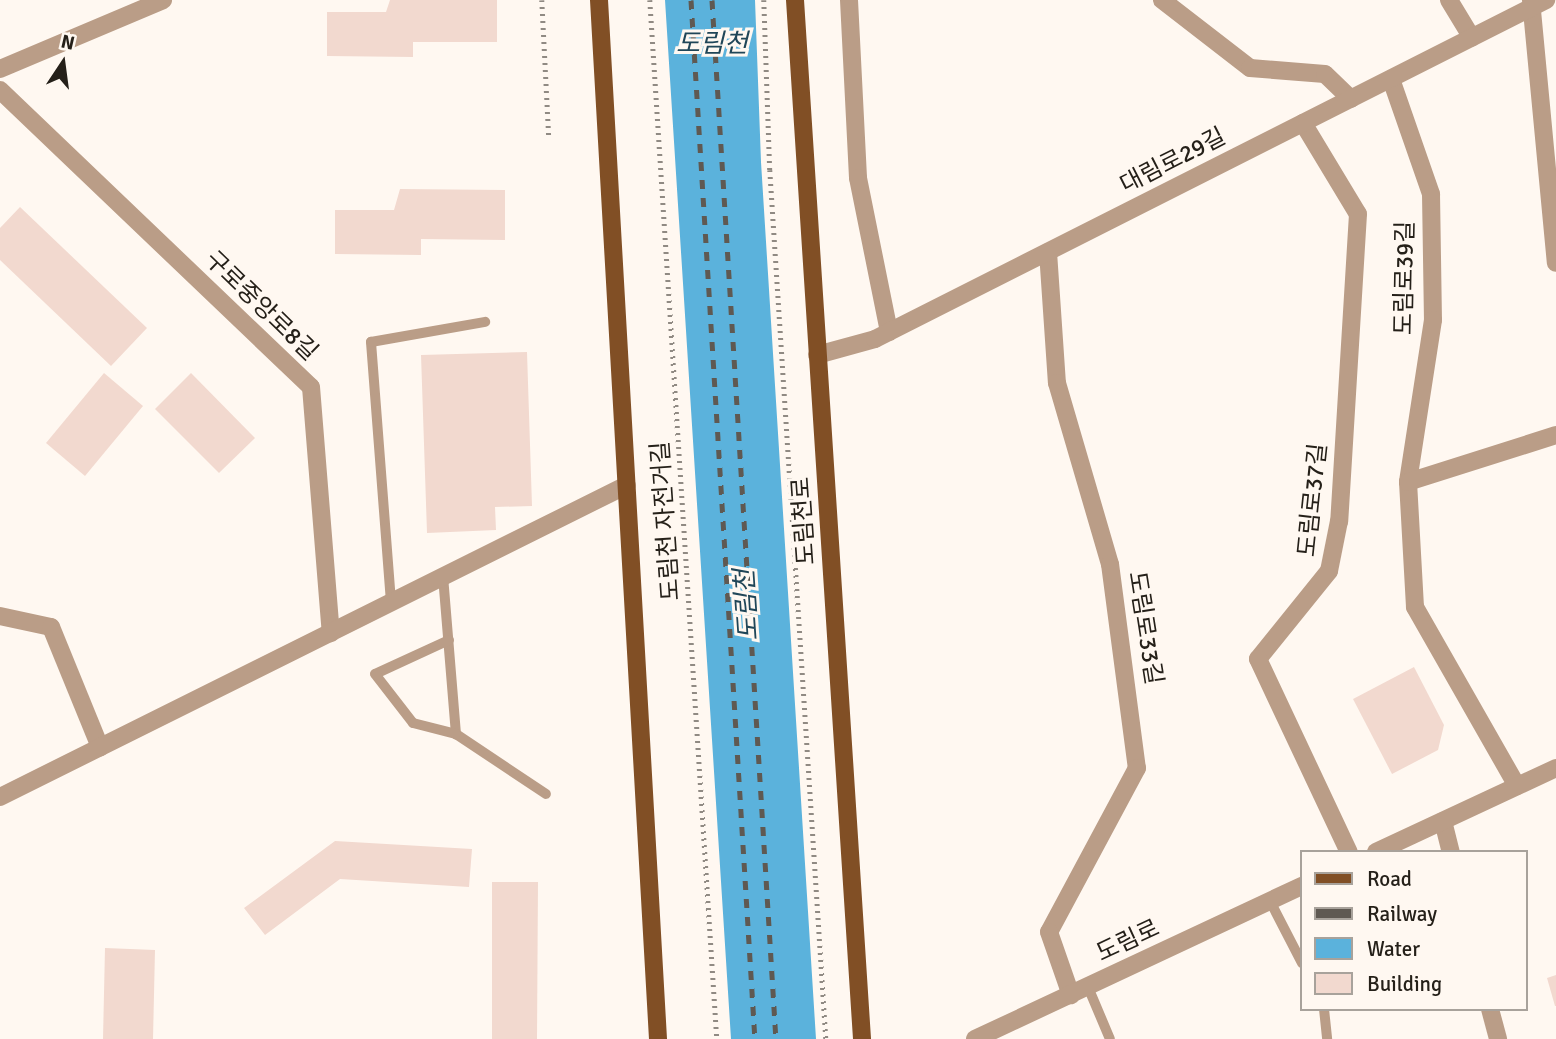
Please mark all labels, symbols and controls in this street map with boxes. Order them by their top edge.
north arrow [28,28,98,98]
text: N [59,29,77,56]
water label: 도림천 [676,29,748,61]
street label: 대림로29길 [1116,122,1230,200]
street label: 도림로39길 [1390,221,1420,335]
street label: 구로중앙로8길 [199,245,323,367]
street label: 도림천 자전거길 [646,440,686,602]
street label: 도림로37길 [1293,442,1333,558]
street label: 도림천로 [787,476,821,566]
water label: 도림천 [730,568,766,642]
street label: 도림로33길 [1122,569,1168,687]
legend [1300,850,1528,1011]
text: Road [1367,866,1412,892]
text: Railway [1367,901,1437,927]
street label: 도림로 [1092,914,1164,968]
text: Water [1367,936,1420,962]
text: Building [1367,971,1442,997]

